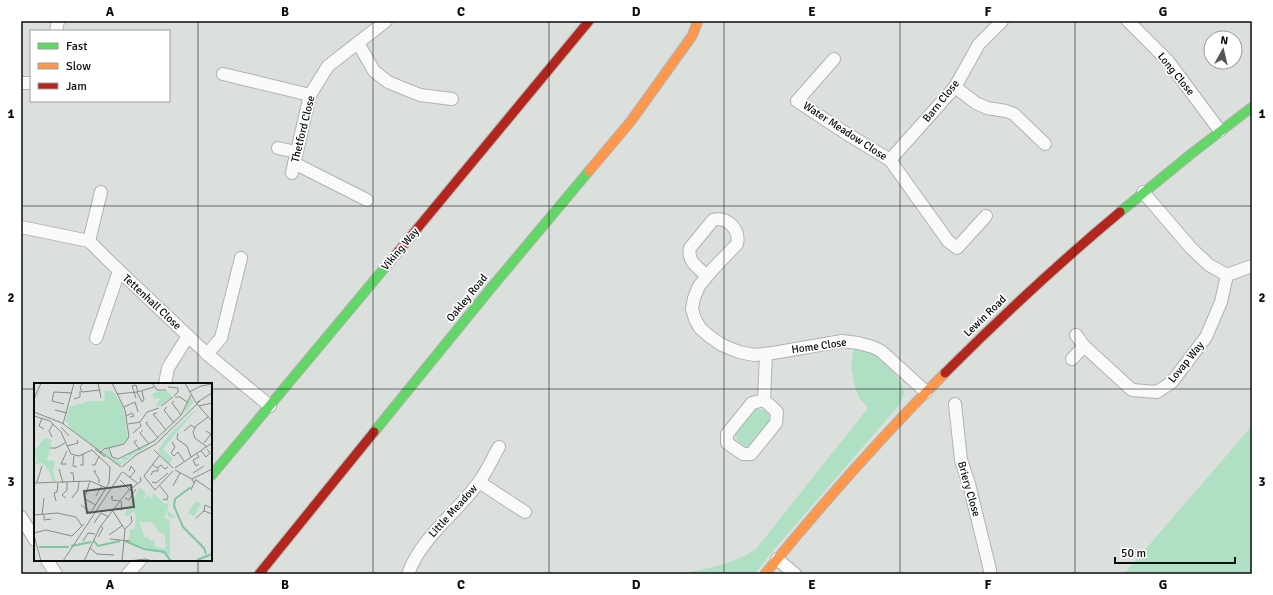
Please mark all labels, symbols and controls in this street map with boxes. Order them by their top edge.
text: A [106,4,115,20]
text: B [281,4,289,20]
text: C [457,4,465,20]
text: D [632,4,641,20]
text: E [808,4,816,20]
text: F [985,4,992,20]
text: G [1159,4,1167,20]
legend [30,30,170,102]
north arrow [1203,30,1243,70]
text: N [1220,34,1229,48]
text: Fast [66,39,87,54]
street label: Long Close [1155,50,1197,98]
text: Slow [66,59,91,74]
street label: Barn Close [920,77,962,125]
text: Jam [66,79,87,94]
street label: Thetford Close [288,94,318,164]
street label: Water Meadow Close [801,99,889,163]
text: 1 [7,106,15,122]
text: 1 [1258,106,1266,122]
street label: Viking Way [378,224,422,273]
street label: Oakley Road [444,271,490,324]
street label: Tettenhall Close [120,272,184,332]
text: 2 [7,290,15,306]
text: 2 [1258,290,1266,306]
street label: Lewin Road [961,293,1009,339]
street label: Home Close [791,336,847,356]
street label: Lovap Way [1165,338,1207,385]
inset map [34,383,212,561]
street label: Briery Close [955,460,983,518]
text: 3 [7,474,15,490]
text: 3 [1258,474,1266,490]
street label: Little Meadow [426,482,480,540]
scale bar [1115,539,1235,565]
text: 50 m [1121,546,1146,561]
text: A [106,577,115,593]
text: B [281,577,289,593]
text: C [457,577,465,593]
text: D [632,577,641,593]
text: E [808,577,816,593]
text: F [985,577,992,593]
text: G [1159,577,1167,593]

